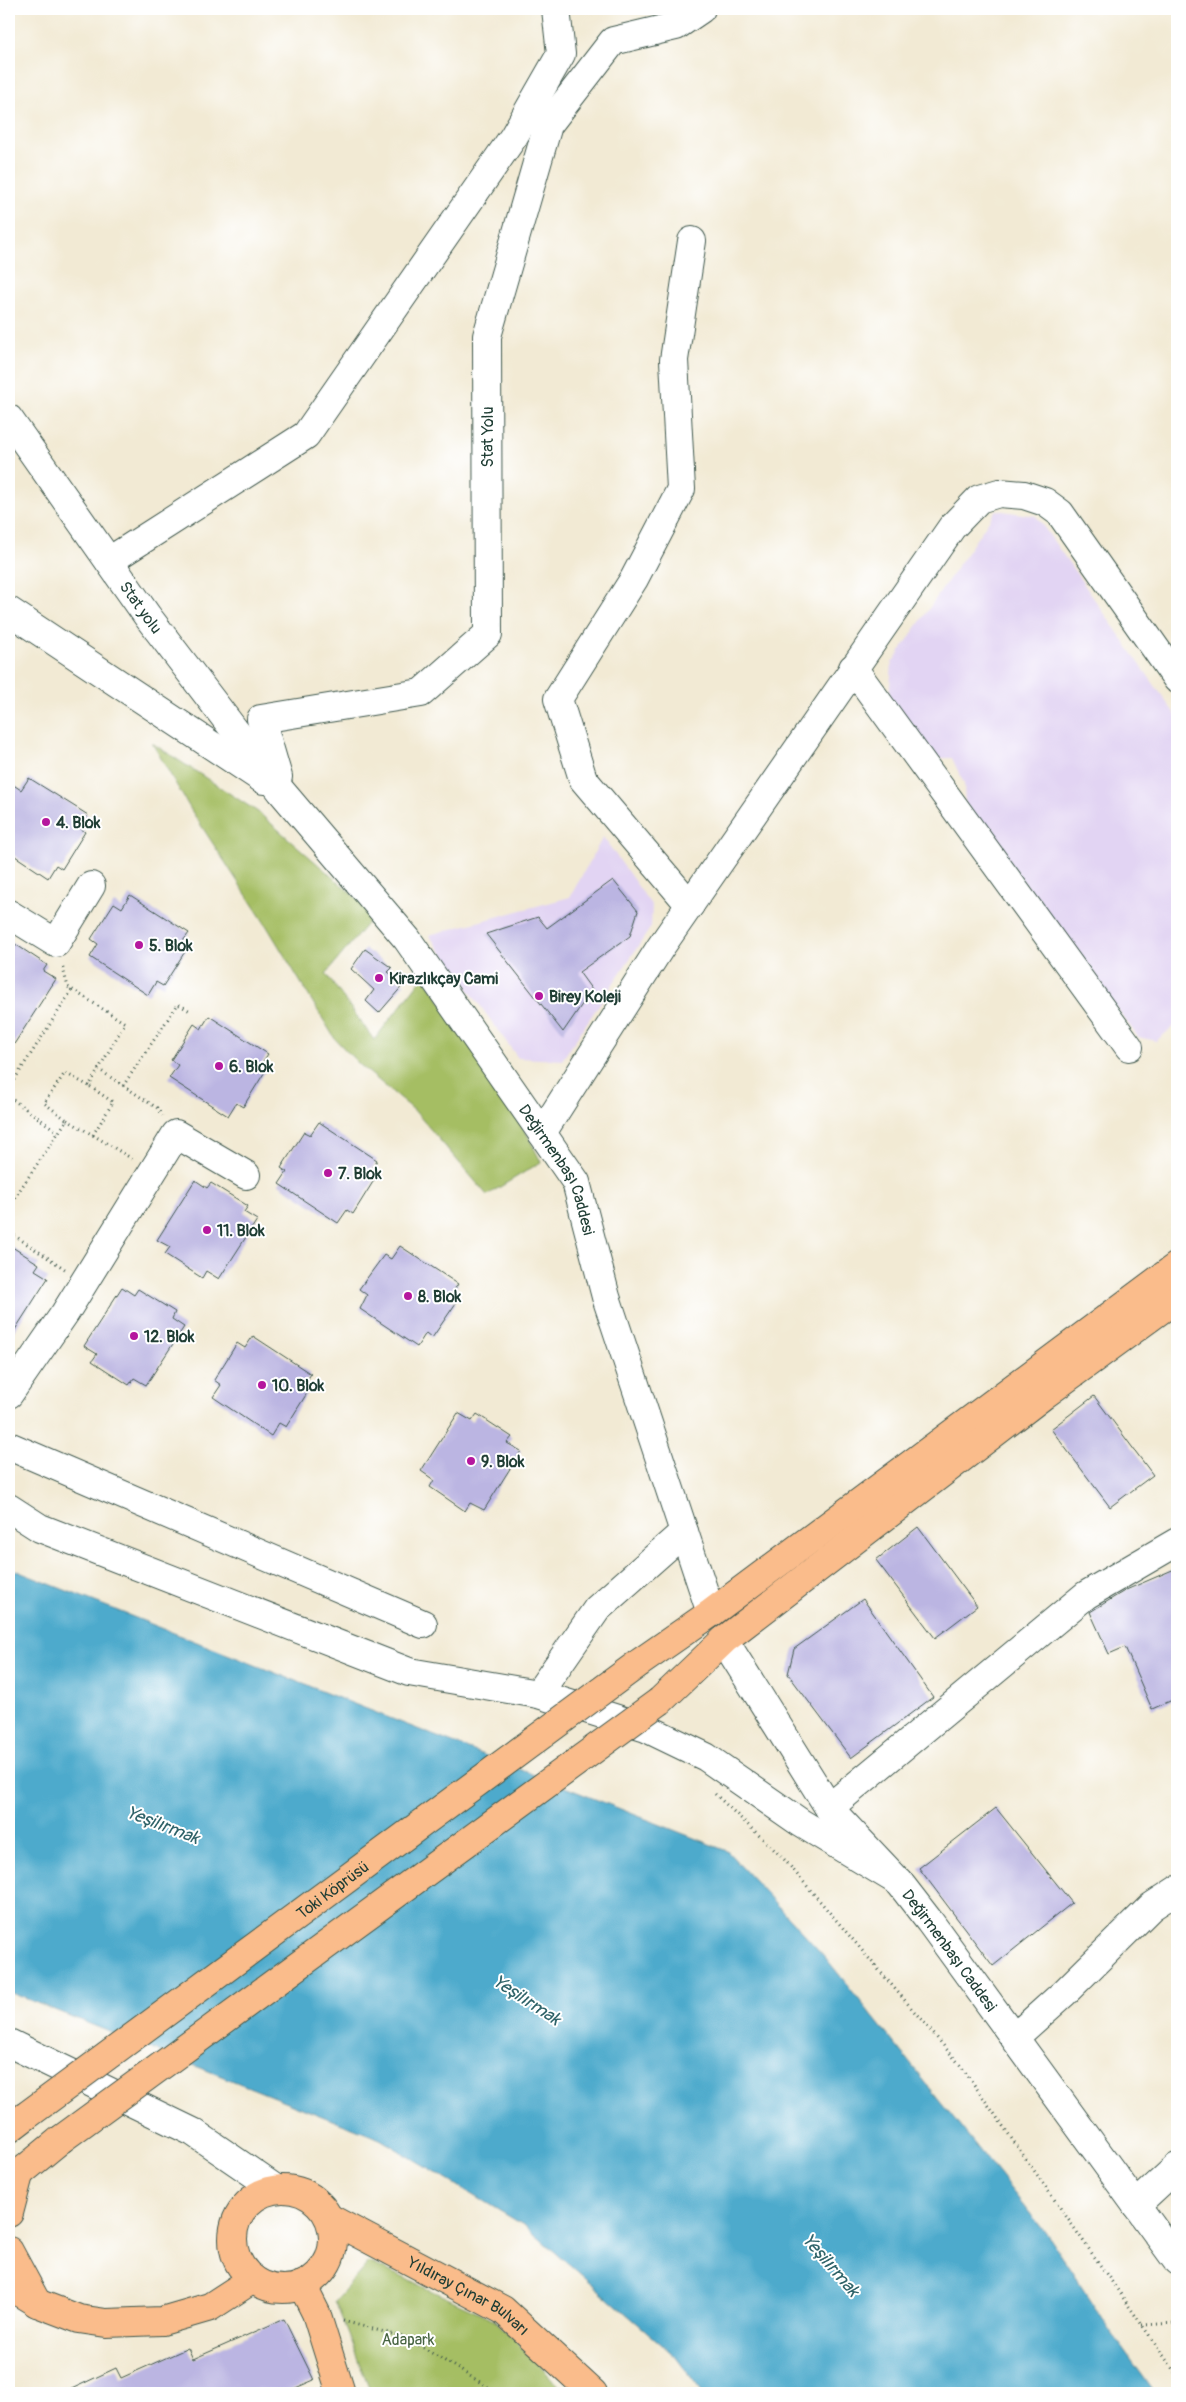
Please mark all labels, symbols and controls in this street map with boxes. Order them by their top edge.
street label: Stat Yolu [478,407,498,467]
street label: Stat yolu [115,578,166,638]
place label: 4. Blok [56,813,101,833]
marker: 4. Blok [40,816,52,828]
place label: 5. Blok [149,936,193,956]
marker: 5. Blok [133,939,145,951]
place label: Kirazlıkçay Cami [389,969,498,989]
marker: Kirazlıkçay Cami [373,972,385,984]
place label: Birey Koleji [549,987,621,1007]
marker: Birey Koleji [533,990,545,1002]
place label: 6. Blok [229,1057,274,1077]
marker: 6. Blok [213,1060,225,1072]
street label: Değirmenbaşı Caddesi [514,1101,598,1237]
place label: 7. Blok [338,1164,382,1184]
marker: 7. Blok [322,1167,334,1179]
place label: 11. Blok [217,1221,265,1241]
marker: 11. Blok [201,1224,213,1236]
place label: 8. Blok [418,1287,461,1307]
marker: 8. Blok [402,1290,414,1302]
place label: 12. Blok [144,1327,195,1347]
marker: 12. Blok [128,1330,140,1342]
place label: 10. Blok [272,1376,325,1396]
marker: 10. Blok [256,1379,268,1391]
place label: 9. Blok [481,1452,525,1472]
marker: 9. Blok [465,1455,477,1467]
water label: Yeşilırmak [123,1801,204,1850]
street label: Toki Köprüsü [293,1857,373,1924]
street label: Değirmenbaşı Caddesi [897,1886,1001,2016]
water label: Yeşilırmak [489,1970,566,2032]
water label: Yeşilırmak [797,2229,865,2303]
street label: Yıldıray Çınar Bulvarı [403,2252,533,2340]
park label: Adapark [381,2330,435,2350]

